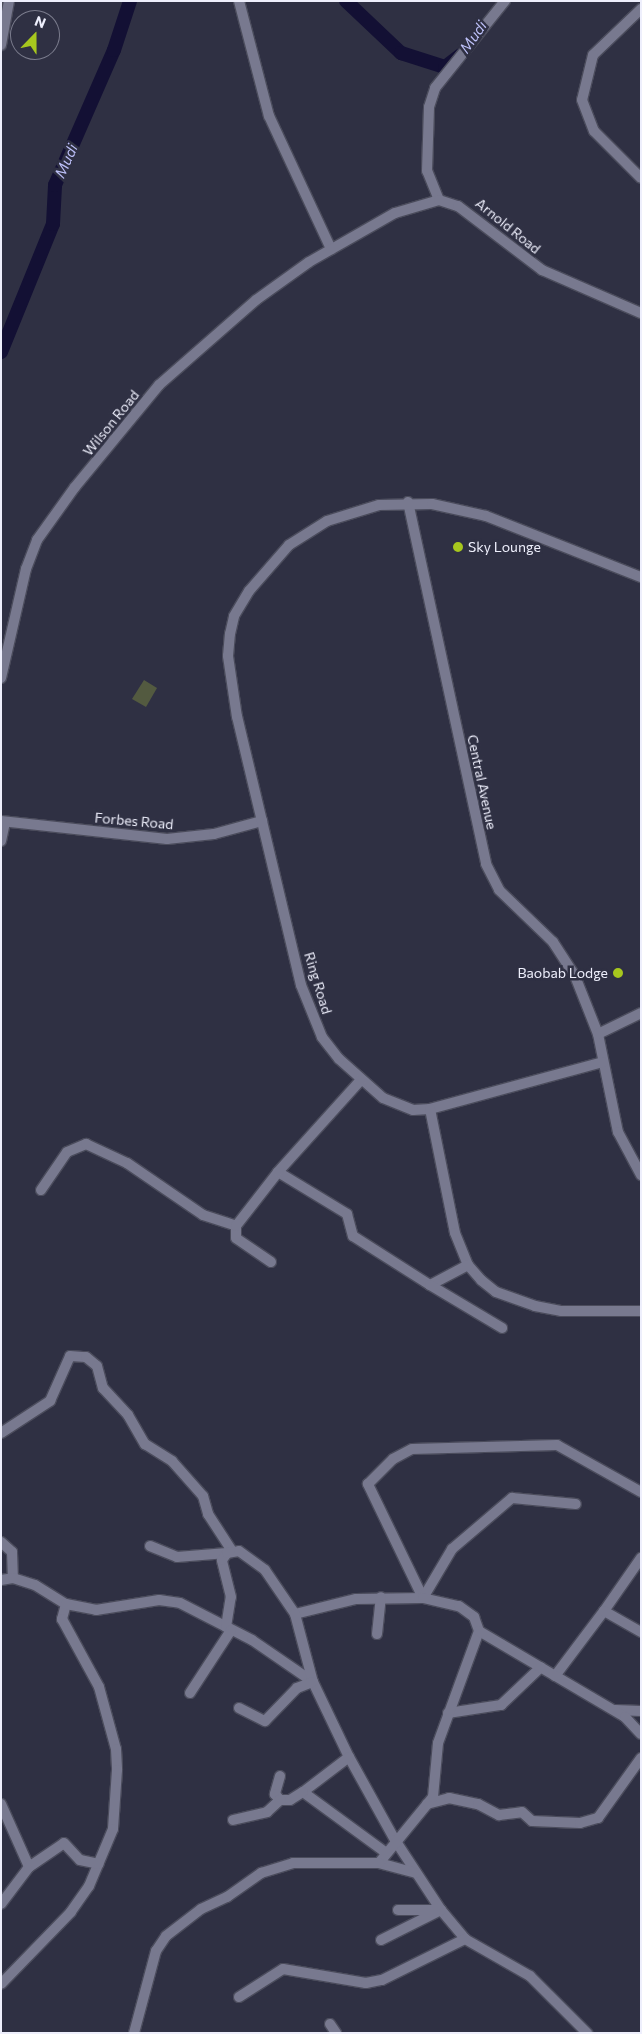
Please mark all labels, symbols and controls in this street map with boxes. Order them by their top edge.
north arrow [10,10,60,60]
text: N [32,12,48,31]
water label: Mudi [456,17,490,57]
water label: Mudi [51,141,81,181]
street label: Arnold Road [472,195,544,257]
street label: Wilson Road [79,387,143,459]
place label: Sky Lounge [468,539,541,555]
marker: Sky Lounge [452,541,464,553]
street label: Central Avenue [464,733,500,831]
street label: Forbes Road [94,809,174,833]
street label: Ring Road [301,950,335,1016]
place label: Baobab Lodge [517,965,608,981]
marker: Baobab Lodge [612,967,624,979]

